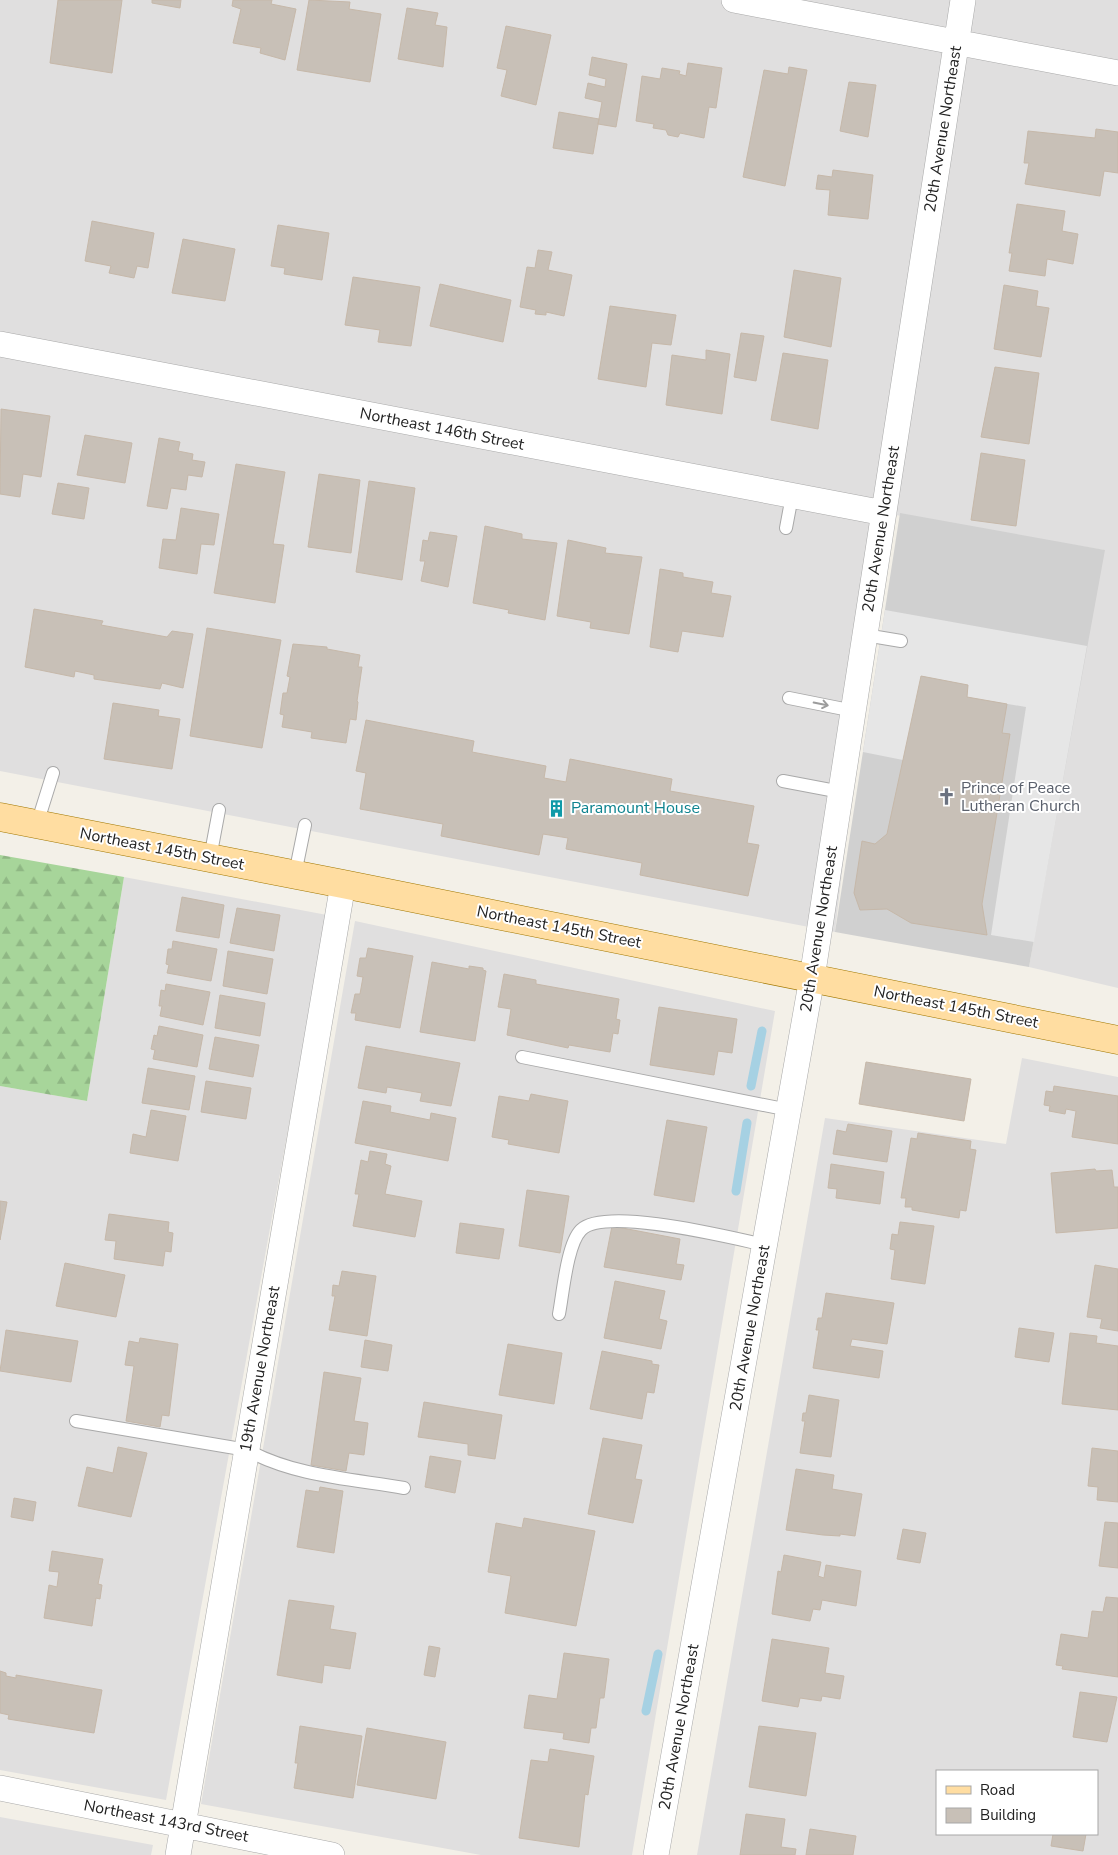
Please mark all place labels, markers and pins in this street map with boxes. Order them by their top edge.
place label: Prince of Peace Lutheran Church [961,777,1080,817]
church icon: Prince of Peace Lutheran Church [937,787,957,807]
place label: Paramount House [571,797,700,819]
building icon: Paramount House [547,798,567,818]

